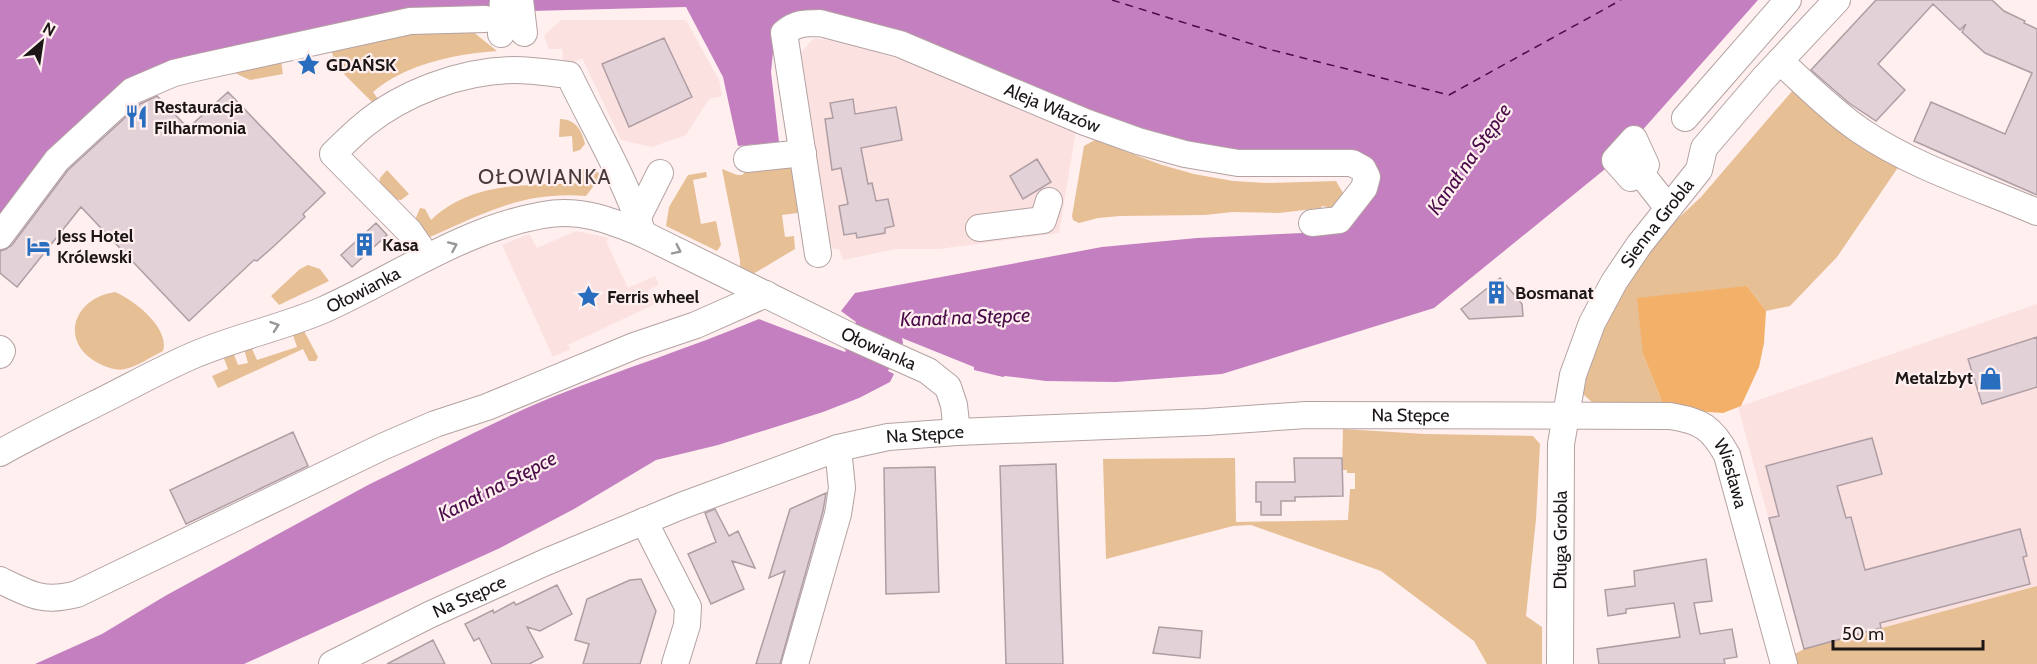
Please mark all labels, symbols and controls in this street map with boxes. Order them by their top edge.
north arrow [12,12,72,72]
text: N [39,18,59,40]
place icon: GDAŃSK [295,52,321,78]
place label: GDAŃSK [326,54,397,76]
street label: Aleja Włazów [1001,78,1103,138]
place label: Restauracja Filharmonia [154,96,246,139]
water label: Kanał na Stępce [1422,99,1516,219]
restaurant icon: Restauracja Filharmonia [123,104,149,130]
district label: OŁOWIANKA [478,164,612,189]
street label: Sienna Grobla [1616,174,1699,272]
place label: Jess Hotel Królewski [56,225,134,268]
building icon: Kasa [351,232,377,258]
hotel icon: Jess Hotel Królewski [26,233,52,259]
place label: Kasa [382,234,419,256]
one-way arrow [446,241,457,253]
one-way arrow [670,243,681,254]
street label: Ołowianka [323,262,404,318]
building icon: Bosmanat [1484,280,1510,306]
place label: Bosmanat [1515,282,1594,304]
place icon: Ferris wheel [576,284,602,310]
place label: Ferris wheel [607,286,699,308]
water label: Kanał na Stępce [899,303,1031,331]
one-way arrow [270,321,280,334]
street label: Ołowianka [837,322,920,375]
shop icon: Metalzbyt [1978,365,2004,391]
place label: Metalzbyt [1895,367,1973,389]
street label: Na Stępce [1371,404,1450,426]
street label: Na Stępce [885,421,964,448]
street label: Wiesława [1709,434,1752,511]
water label: Kanał na Stępce [434,446,560,526]
street label: Długa Grobla [1549,490,1572,589]
street label: Na Stępce [429,571,509,623]
scale bar [1833,613,1983,651]
text: 50 m [1842,623,1884,645]

